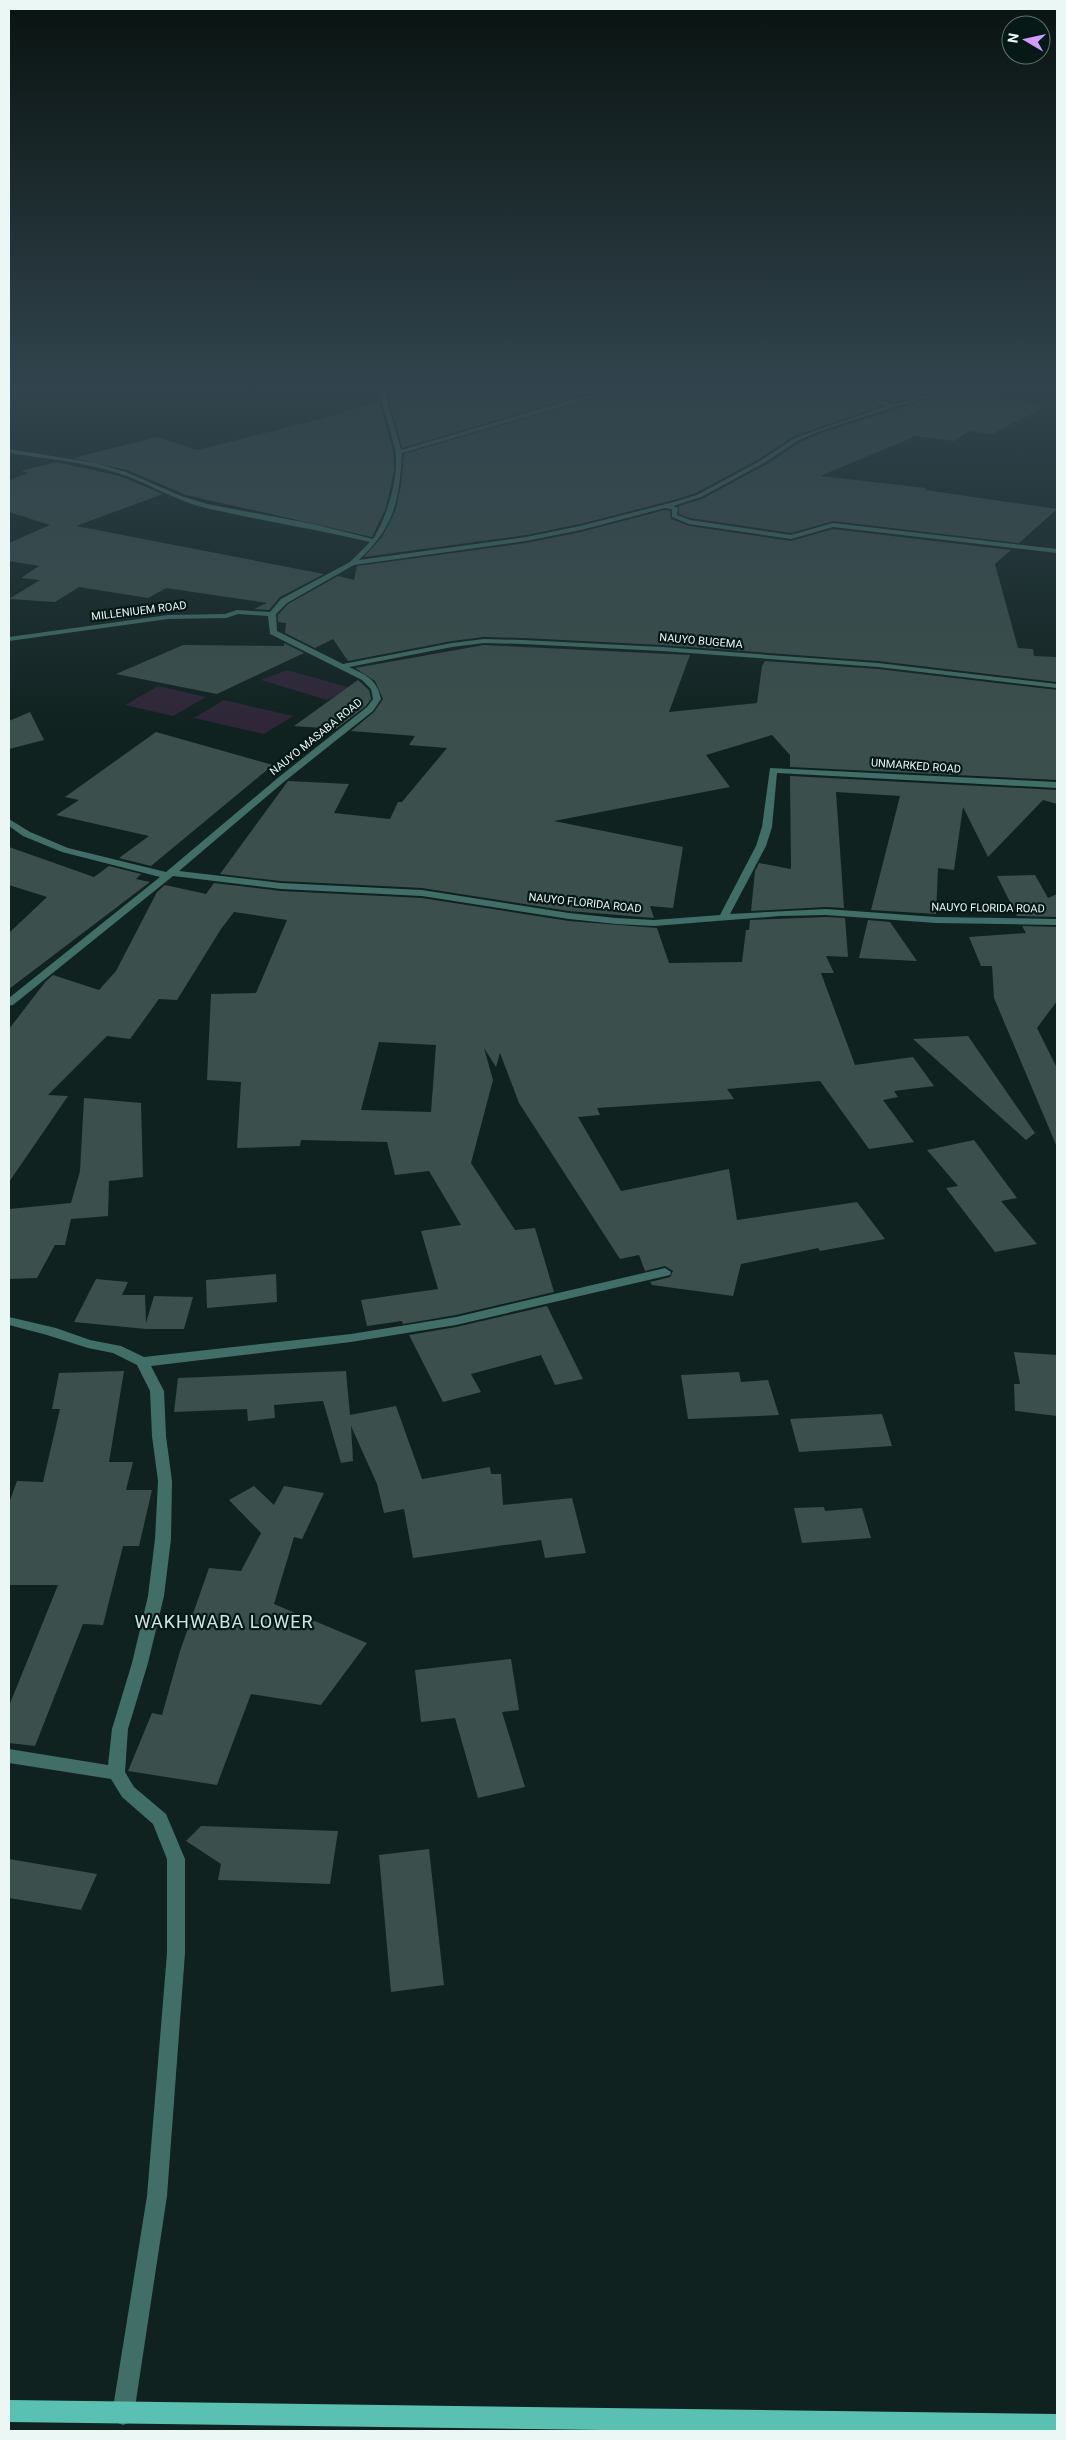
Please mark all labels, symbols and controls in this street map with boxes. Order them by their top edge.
north arrow [1001,15,1051,65]
text: N [1004,32,1022,44]
street label: MILLENIUEM ROAD [91,599,187,623]
street label: NAUYO BUGEMA [659,631,744,651]
street label: NAUYO MASABA ROAD [267,696,365,778]
street label: UNMARKED ROAD [870,756,962,776]
street label: NAUYO FLORIDA ROAD [528,891,642,915]
street label: NAUYO FLORIDA ROAD [931,901,1045,915]
district label: WAKHWABA LOWER [134,1611,314,1632]

